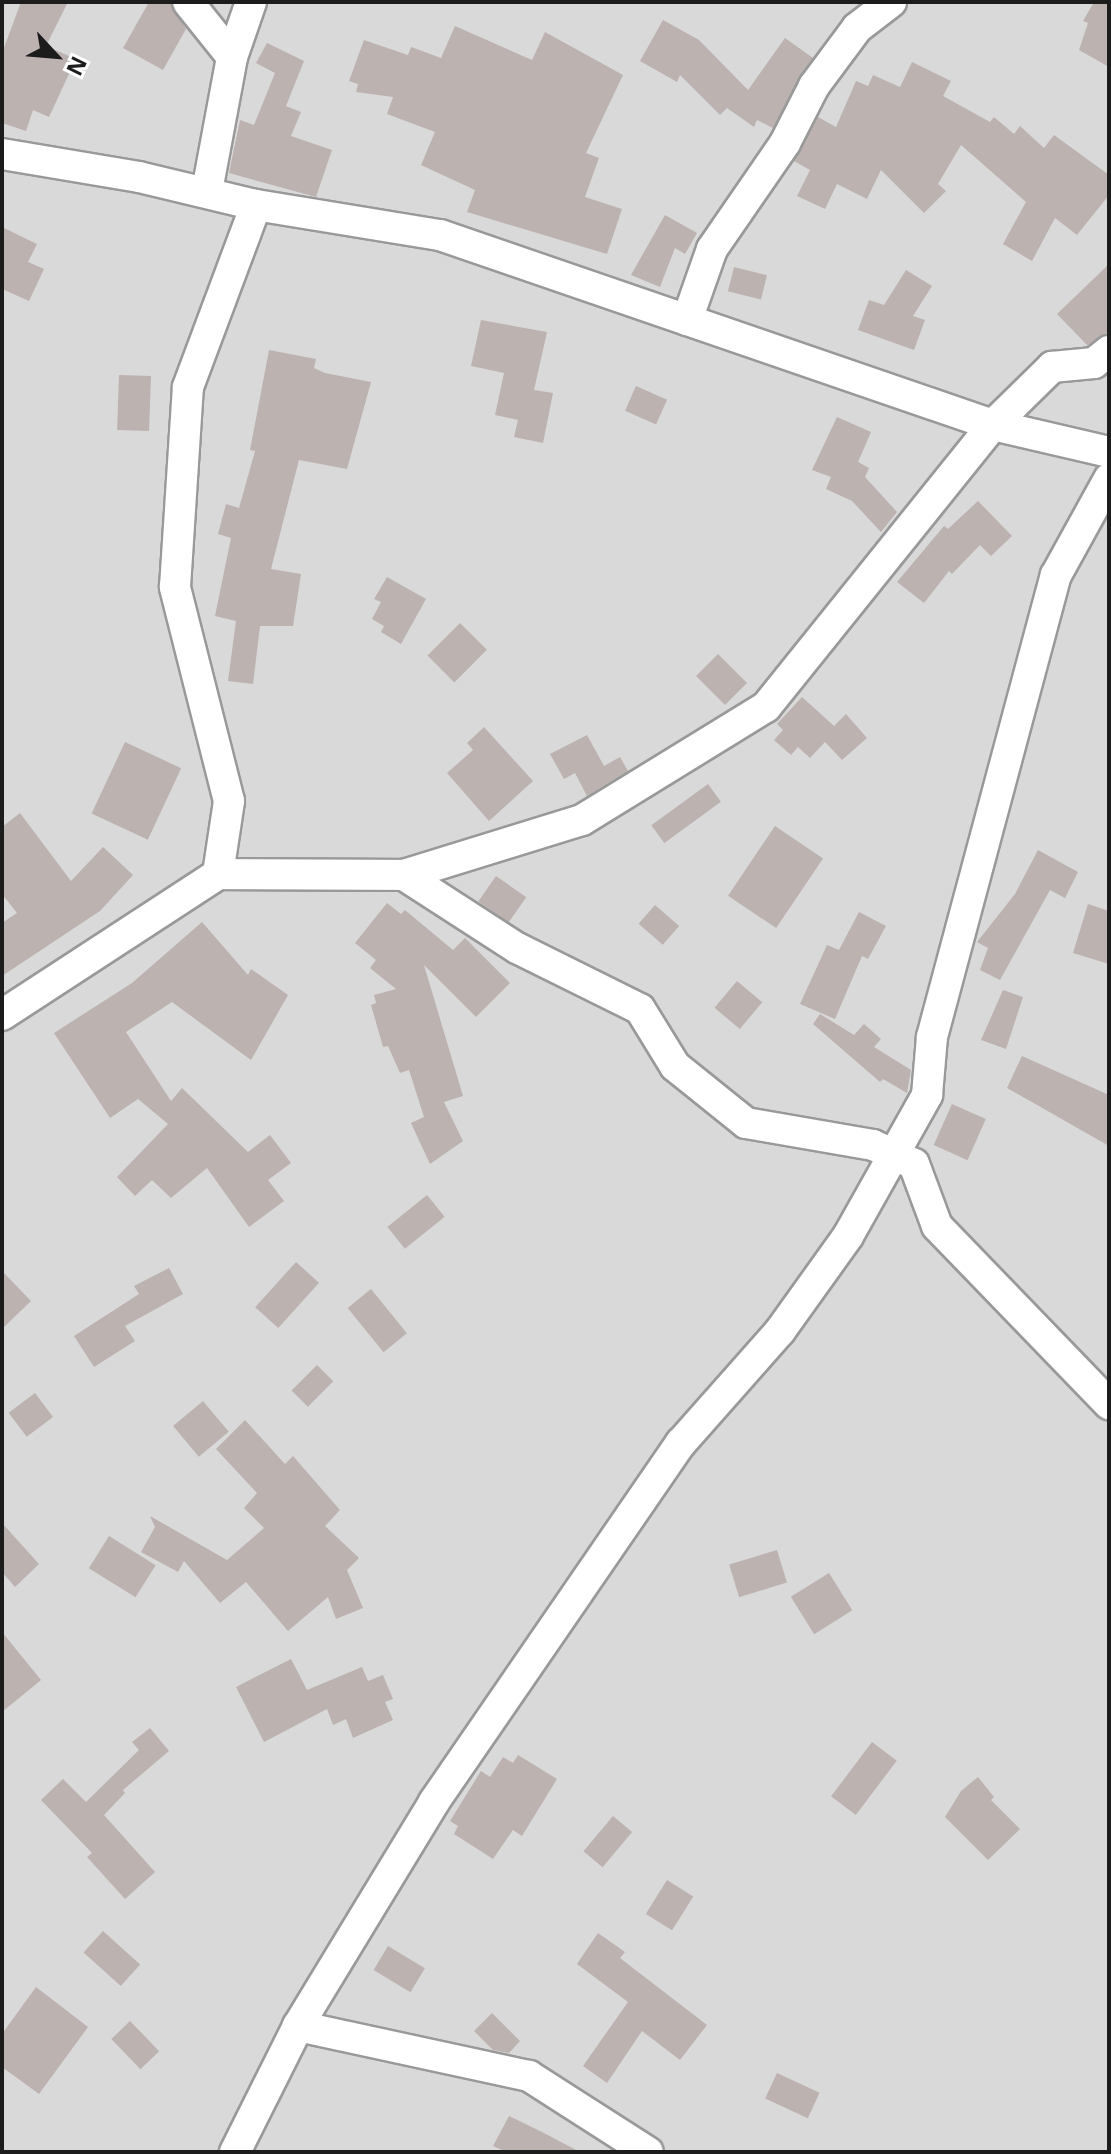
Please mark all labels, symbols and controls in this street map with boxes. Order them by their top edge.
north arrow [16,16,96,96]
text: N [60,52,95,81]

